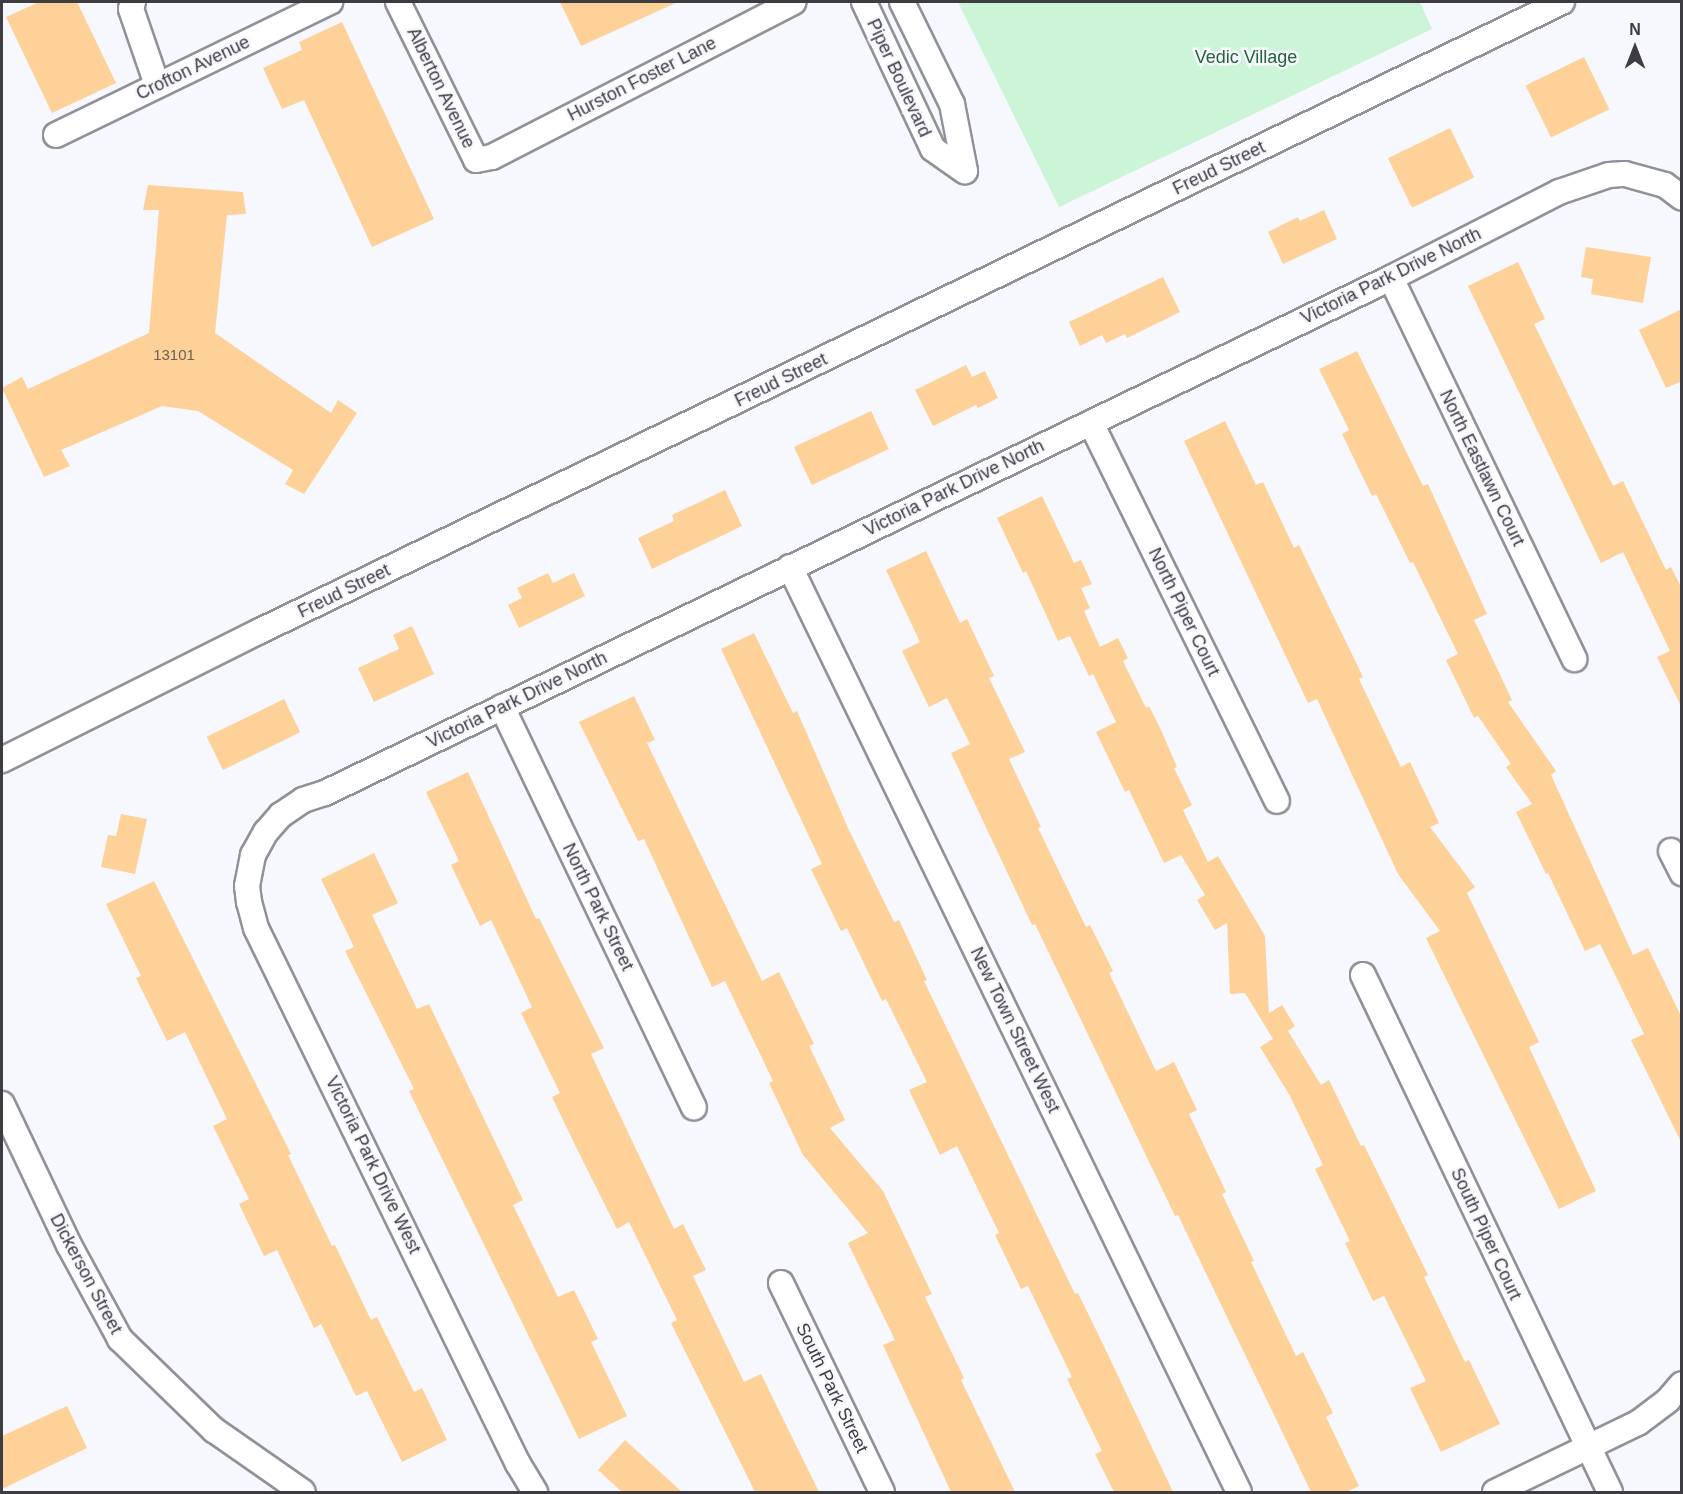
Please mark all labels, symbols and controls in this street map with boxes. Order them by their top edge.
street label: Piper Boulevard [862,15,936,141]
north arrow [1605,18,1665,78]
text: N [1629,21,1641,38]
street label: Alberton Avenue [402,24,480,152]
street label: Crofton Avenue [132,31,254,105]
street label: Hurston Foster Lane [564,32,720,126]
park label: Vedic Village [1195,46,1297,68]
street label: Freud Street [1169,136,1269,200]
street label: Victoria Park Drive North [1297,223,1485,329]
house number: 13101 [153,346,195,364]
street label: Freud Street [731,348,831,412]
street label: North Eastlawn Court [1435,386,1529,550]
street label: Victoria Park Drive North [860,435,1048,541]
street label: North Piper Court [1144,544,1224,680]
street label: Freud Street [294,559,394,623]
street label: Victoria Park Drive North [423,647,611,753]
street label: North Park Street [558,840,638,974]
street label: New Town Street West [965,944,1065,1116]
street label: Victoria Park Drive West [321,1073,425,1257]
street label: South Piper Court [1446,1165,1526,1303]
street label: Dickerson Street [45,1210,127,1338]
street label: South Park Street [791,1319,873,1457]

